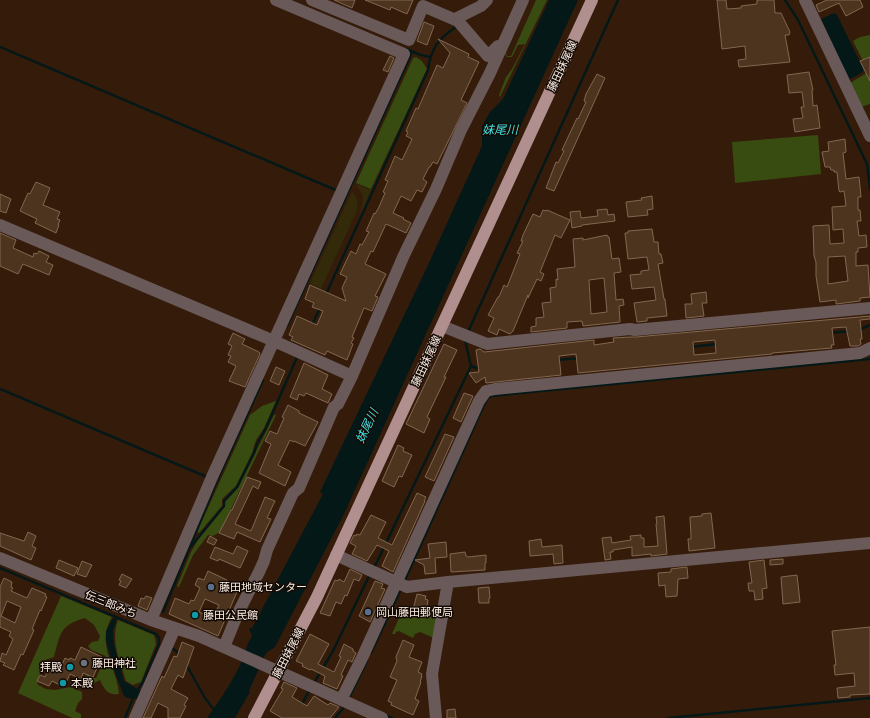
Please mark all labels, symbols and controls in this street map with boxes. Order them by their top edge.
street label: 藤田妹尾線 [543,38,580,94]
water label: 妹尾川 [482,121,520,138]
street label: 藤田妹尾線 [407,333,444,389]
water label: 妹尾川 [351,404,383,446]
place label: 藤田地域センター [219,579,307,594]
marker: 藤田地域センター [206,582,216,592]
street label: 伝三郎みち [83,586,139,621]
place label: 岡山藤田郵便局 [376,604,453,619]
place label: 藤田公民館 [203,607,258,622]
marker: 岡山藤田郵便局 [363,607,373,617]
marker: 藤田公民館 [190,610,200,620]
street label: 藤田妹尾線 [268,625,307,681]
place label: 藤田神社 [92,655,136,670]
marker: 藤田神社 [79,658,89,668]
place label: 拝殿 [40,659,62,674]
marker: 拝殿 [65,662,75,672]
place label: 本殿 [71,675,93,690]
marker: 本殿 [58,678,68,688]

